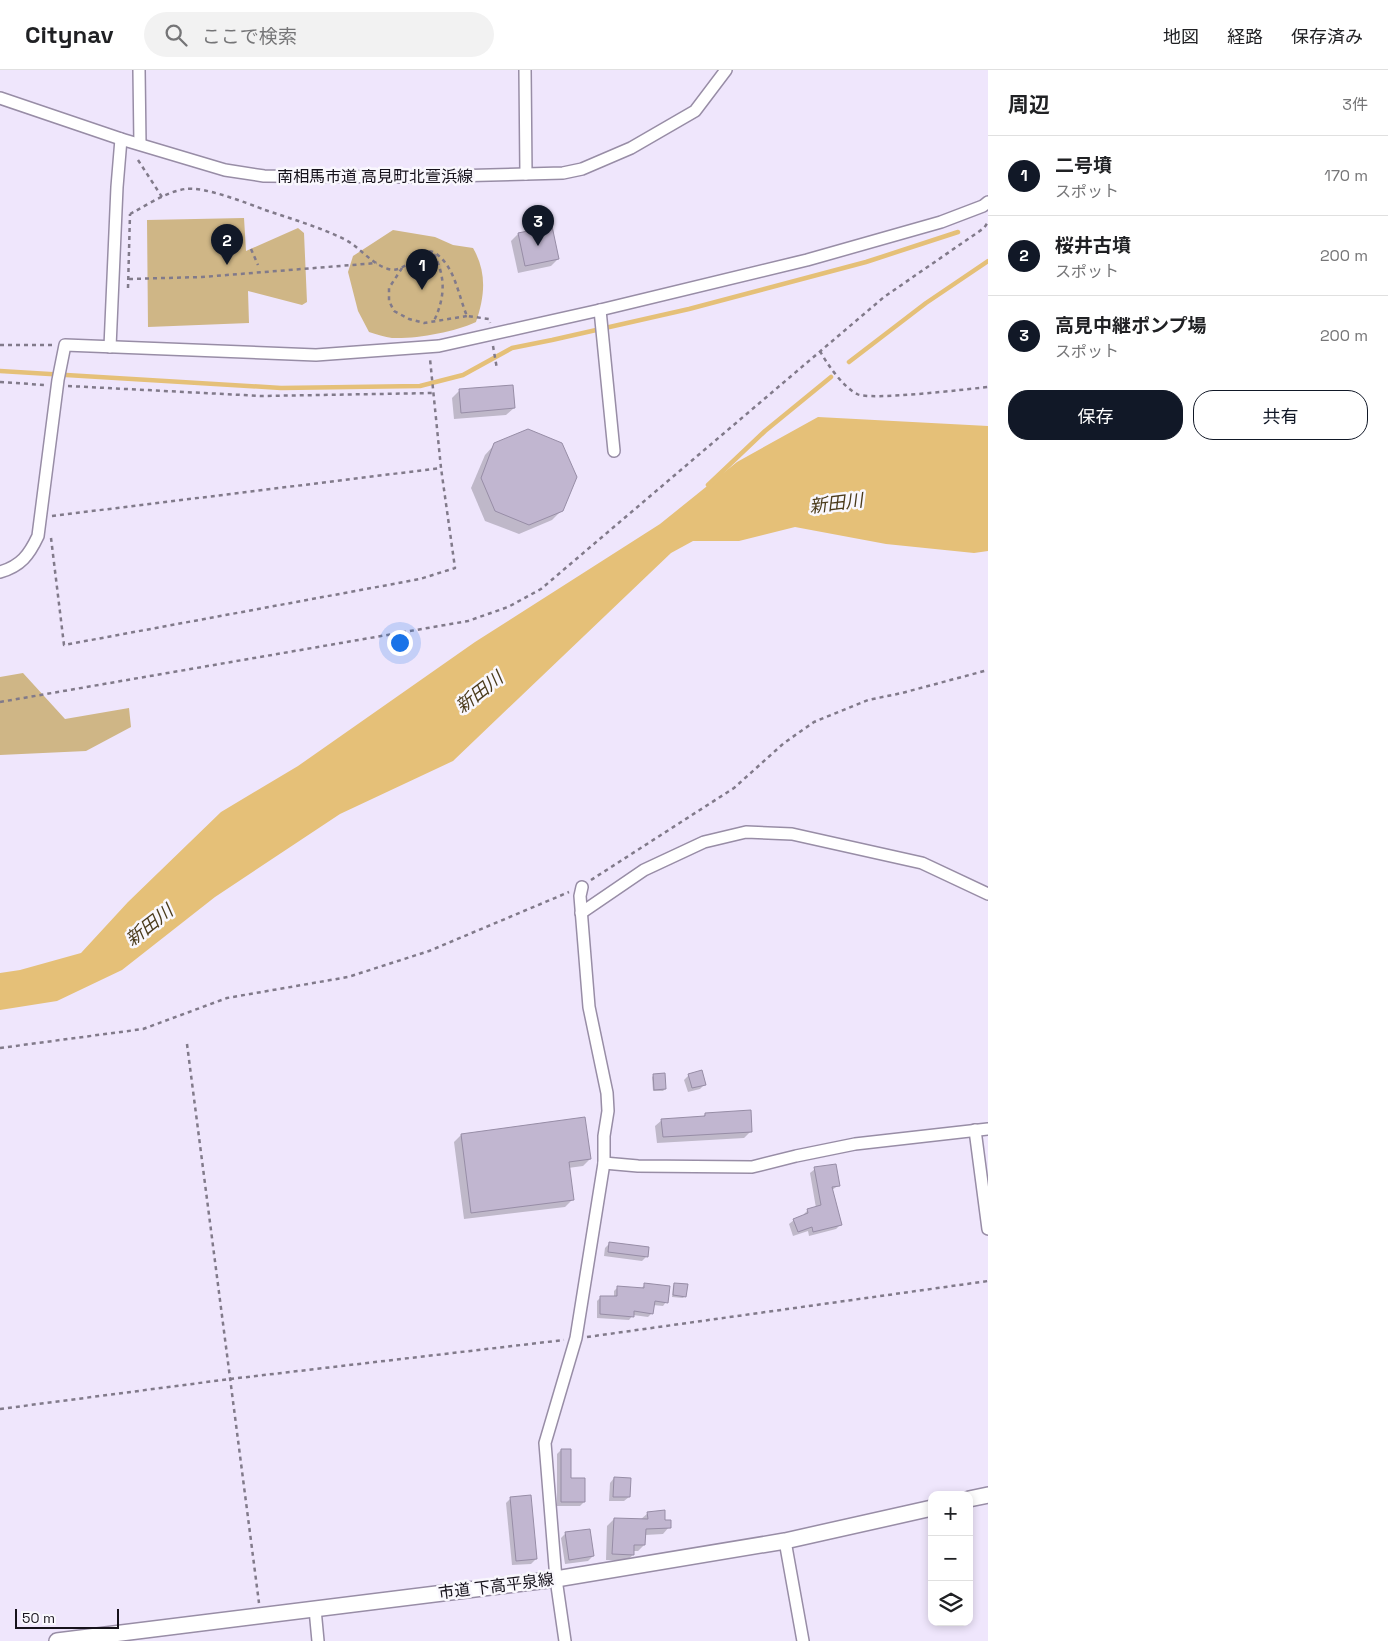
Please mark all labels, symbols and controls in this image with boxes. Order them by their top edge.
search box [144,12,494,57]
text: Citynav [25,19,114,50]
icon: search [162,21,190,49]
text: ここで検索 [202,24,297,49]
text: 地図 [1163,25,1199,48]
text: 経路 [1227,25,1263,48]
text: 保存済み [1291,25,1363,48]
text: 周辺 [1008,91,1050,118]
text: 3件 [1342,94,1368,115]
text: 二号墳 [1055,153,1112,178]
text: 1 [1020,165,1028,186]
text: 170 m [1324,165,1368,186]
street label: 南相馬市道 高見町北萱浜線 [277,166,473,187]
text: スポット [1055,181,1119,202]
pin: 3 [522,205,554,246]
pin: 2 [211,224,243,265]
text: 桜井古墳 [1055,233,1131,258]
text: 2 [1019,245,1029,266]
text: 200 m [1320,245,1368,266]
pin: 1 [406,249,438,290]
text: スポット [1055,261,1119,282]
text: 高見中継ポンプ場 [1055,313,1206,338]
text: 3 [1019,325,1029,346]
text: 200 m [1320,325,1368,346]
text: スポット [1055,341,1119,362]
button: 保存 [1008,390,1183,440]
button: 共有 [1193,390,1368,440]
water label: 新田川 [808,488,866,518]
your location [387,630,413,656]
water label: 新田川 [451,665,509,718]
water label: 新田川 [121,898,179,951]
map controls [928,1491,973,1626]
button: + [928,1491,973,1536]
button: − [928,1536,973,1581]
street label: 市道 下高平泉線 [437,1569,555,1603]
button: layers [928,1581,973,1626]
scale bar [15,1606,119,1629]
text: 50 m [22,1609,55,1627]

